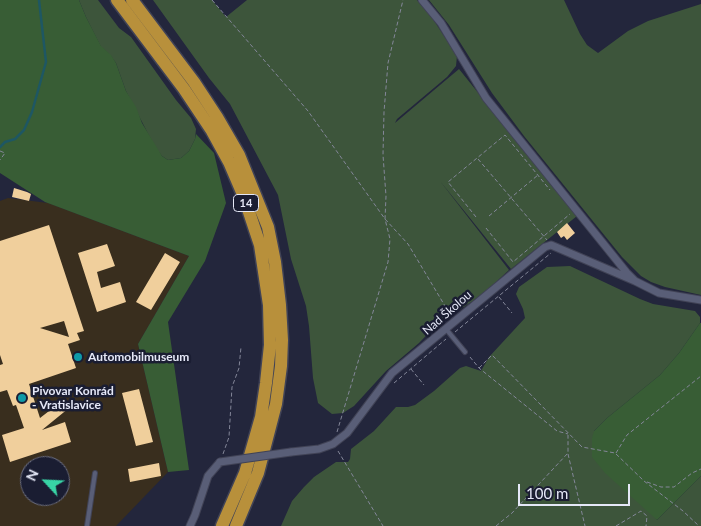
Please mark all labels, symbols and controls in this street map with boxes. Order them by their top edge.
road number: 14 [234,194,258,212]
street label: Nad Školou [420,288,474,338]
place label: Automobilmuseum [88,350,189,364]
marker: Automobilmuseum [72,351,84,363]
place label: Pivovar Konrád - Vratislavice [32,384,114,412]
marker: Pivovar Konrád - Vratislavice [16,392,28,404]
north arrow [20,456,70,506]
text: N [22,466,42,483]
scale bar [521,474,634,506]
text: 100 m [526,484,568,502]

